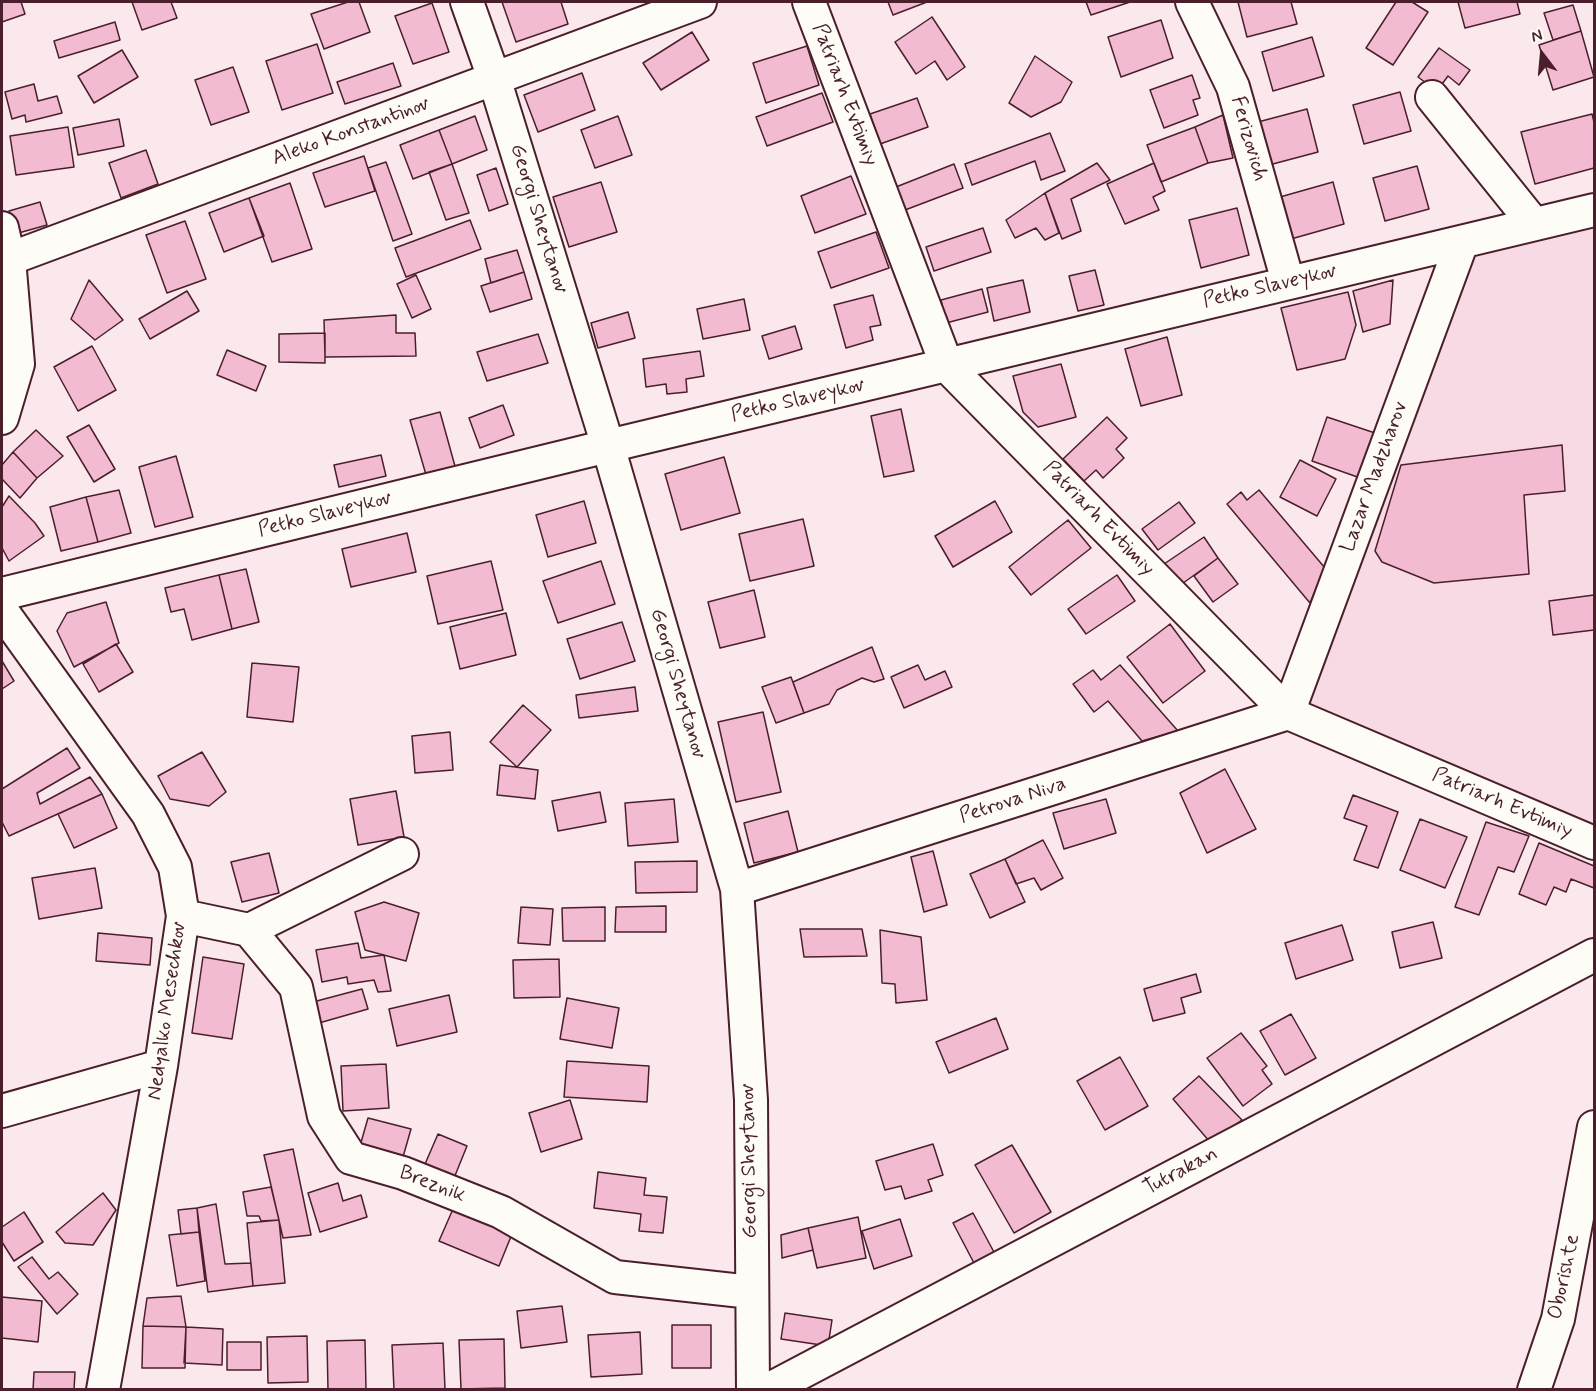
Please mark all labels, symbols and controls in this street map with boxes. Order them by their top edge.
street label: Patriarh Evtimiy [805,20,883,170]
north arrow [1512,24,1572,84]
text: N [1529,25,1545,48]
street label: Aleko Konstantinov [269,92,433,172]
street label: Ferizovich [1224,94,1272,184]
street label: Georgi Sheytanov [503,141,573,297]
street label: Petko Slaveykov [1201,259,1339,315]
street label: Petko Slaveykov [729,373,867,429]
street label: Lazar Madzharov [1336,398,1414,556]
street label: Patriarh Evtimiy [1037,456,1159,582]
street label: Petko Slaveykov [256,486,394,544]
street label: Georgi Sheytanov [643,606,711,762]
street label: Patriarh Evtimiy [1428,763,1576,845]
street label: Petrova Niva [956,772,1070,830]
street label: Nedyalko Mesechkov [143,920,193,1102]
street label: Georgi Sheytanov [736,1083,764,1239]
street label: Tutrakan [1139,1142,1223,1202]
street label: Breznik [395,1161,469,1209]
street label: Oborishte [1544,1232,1586,1322]

